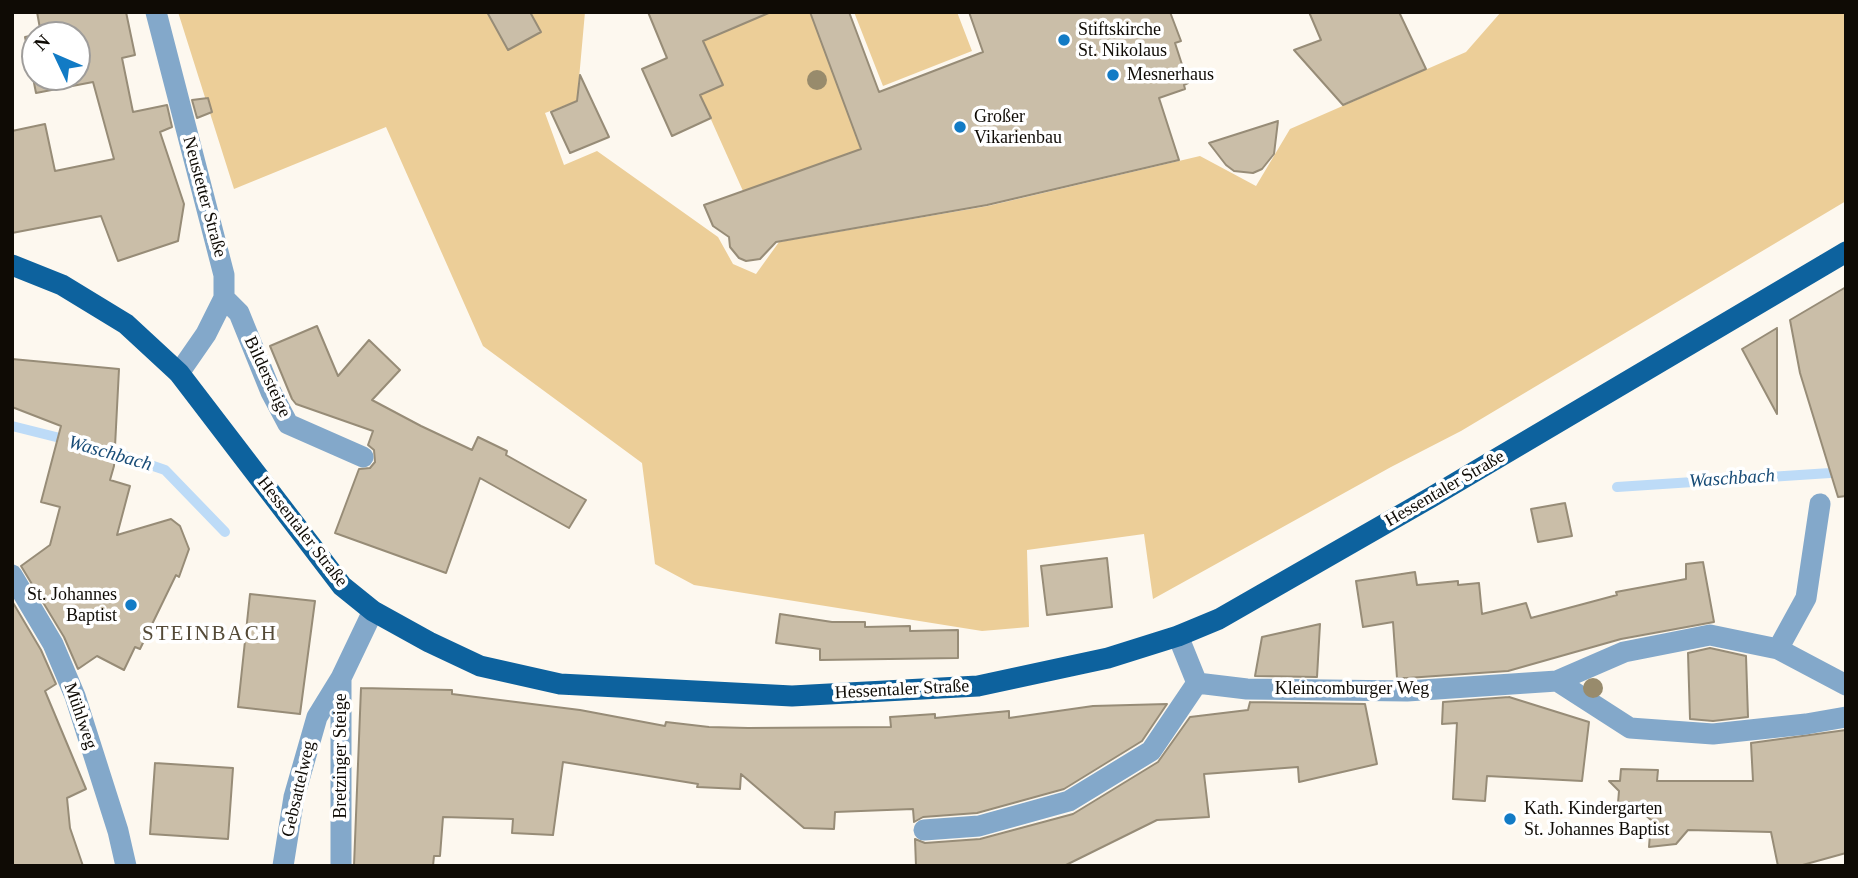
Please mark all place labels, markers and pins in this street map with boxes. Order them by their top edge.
place label: Stiftskirche St. Nikolaus [1078,19,1167,61]
marker: Stiftskirche St. Nikolaus [1056,32,1072,48]
place label: Mesnerhaus [1127,64,1214,86]
marker: Mesnerhaus [1105,67,1121,83]
place label: Großer Vikarienbau [974,106,1062,148]
marker: Großer Vikarienbau [952,119,968,135]
place label: St. Johannes Baptist [27,584,117,626]
marker: St. Johannes Baptist [123,597,139,613]
place label: Kath. Kindergarten St. Johannes Baptist [1524,798,1670,840]
marker: Kath. Kindergarten St. Johannes Baptist [1502,811,1518,827]

